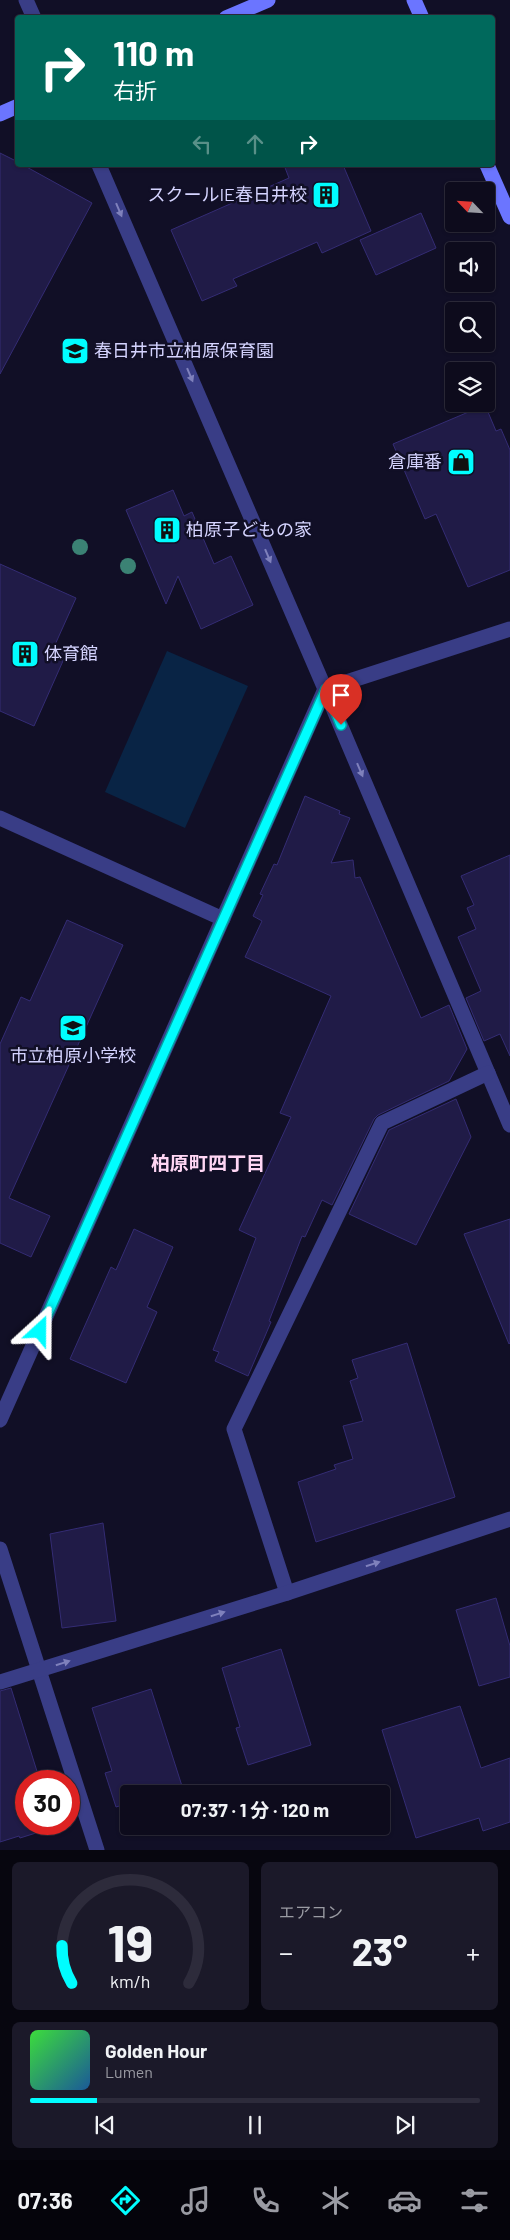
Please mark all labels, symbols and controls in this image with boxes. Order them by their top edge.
text: 110 m [113,31,194,73]
icon: right [30,35,95,100]
text: 右折 [113,77,157,103]
icon: left [188,130,216,158]
icon: ahead [241,130,269,158]
icon: right [294,130,322,158]
building icon: スクールIE春日井校 [311,180,341,210]
north arrow [445,182,495,232]
map controls [445,182,495,412]
place label: スクールIE春日井校 [147,183,307,205]
one-way arrow [115,203,123,217]
button: sound [445,242,495,292]
button: search [445,302,495,352]
school or university icon: 春日井市立柏原保育園 [60,336,90,366]
place label: 春日井市立柏原保育園 [94,339,274,361]
button: layers [445,362,495,412]
one-way arrow [186,368,194,382]
shop icon: 倉庫番 [446,447,476,477]
place label: 倉庫番 [388,450,442,472]
building icon: 柏原子どもの家 [152,515,182,545]
place label: 柏原子どもの家 [186,518,312,540]
one-way arrow [265,549,273,563]
building icon: 体育館 [10,639,40,669]
place label: 体育館 [44,642,98,664]
pin [320,674,362,725]
icon: arrive [327,681,355,709]
one-way arrow [356,763,364,777]
school or university icon: 市立柏原小学校 [58,1013,88,1043]
place label: 市立柏原小学校 [10,1044,136,1066]
district label: 柏原町四丁目 [151,1151,265,1174]
position arrow [13,1304,65,1356]
one-way arrow [366,1560,381,1568]
one-way arrow [211,1610,226,1618]
one-way arrow [56,1658,71,1666]
speed limit sign: 30 [15,1770,80,1835]
text: 07:37 · 1 分 · 120 m [181,1798,329,1821]
text: エアコン [279,1902,343,1921]
text: 19 [107,1910,154,1972]
text: 23° [352,1928,407,1974]
text: − [279,1935,293,1969]
text: + [466,1935,480,1969]
text: km/h [110,1970,151,1992]
text: Golden Hour [105,2039,207,2062]
text: Lumen [105,2062,153,2081]
icon: previous [91,2111,119,2139]
icon: pause [241,2111,269,2139]
icon: next [391,2111,419,2139]
icon: directions [108,2183,143,2218]
icon: music [178,2183,213,2218]
icon: phone [248,2183,283,2218]
icon: climate [318,2183,353,2218]
icon: car [387,2183,422,2218]
icon: filters [457,2183,492,2218]
text: 07:36 [17,2187,73,2213]

